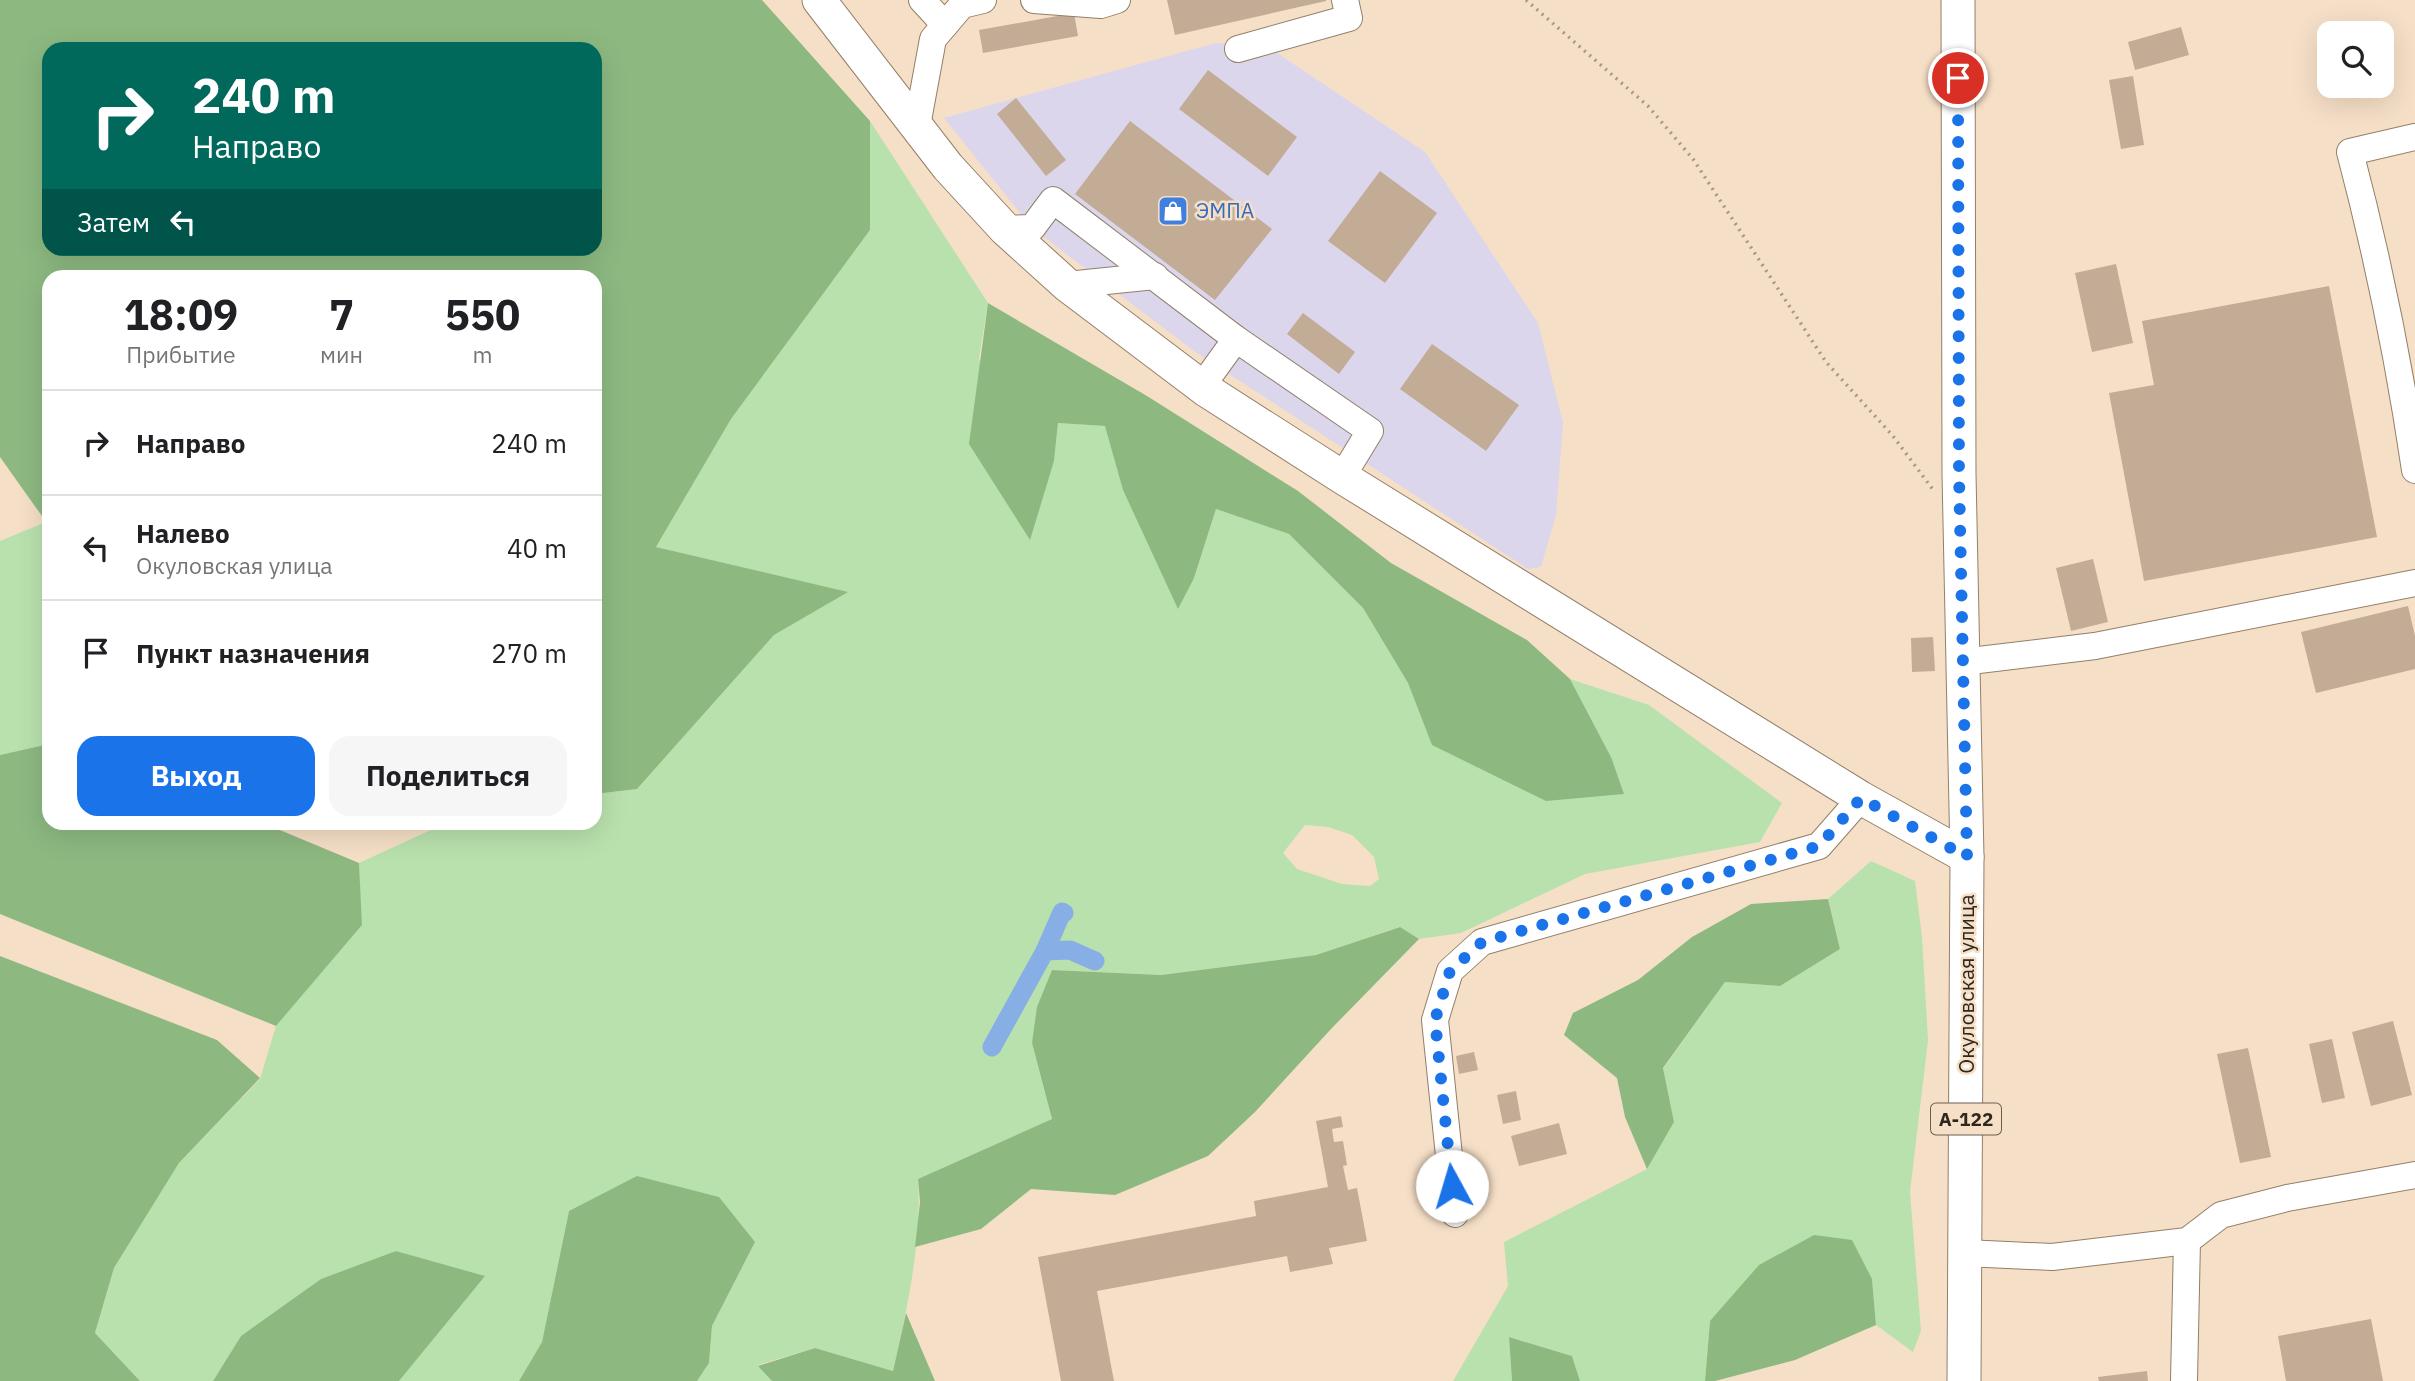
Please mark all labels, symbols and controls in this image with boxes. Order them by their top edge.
map controls [2317,21,2394,98]
button: search [2317,21,2394,98]
pin [1928,48,1988,108]
icon: arrive [1939,59,1977,97]
text: 240 m [192,63,336,126]
icon: right [77,70,168,161]
text: Направо [192,125,321,167]
shop icon: ЭМПА [1156,194,1190,228]
place label: ЭМПА [1196,196,1254,224]
icon: left [164,203,202,241]
text: Затем [77,205,150,239]
text: 18:09 [124,287,238,342]
text: 7 [329,287,354,342]
text: 550 [445,287,520,342]
text: Прибытие [126,339,236,369]
text: мин [320,339,363,369]
text: m [472,339,493,369]
icon: right [77,424,115,462]
text: Направо [136,426,245,460]
text: 240 m [491,426,567,460]
text: Налево [136,516,230,550]
icon: left [77,529,115,567]
text: 40 m [507,531,567,565]
text: Окуловская улица [136,550,332,580]
icon: arrive [77,634,115,672]
text: Пункт назначения [136,636,370,670]
text: 270 m [491,636,567,670]
button: Выход [77,736,315,816]
button: Поделиться [329,736,567,816]
street label: Окуловская улица [1952,894,1980,1074]
road number: А-122 [1931,1104,2001,1134]
position arrow [1415,1149,1489,1223]

